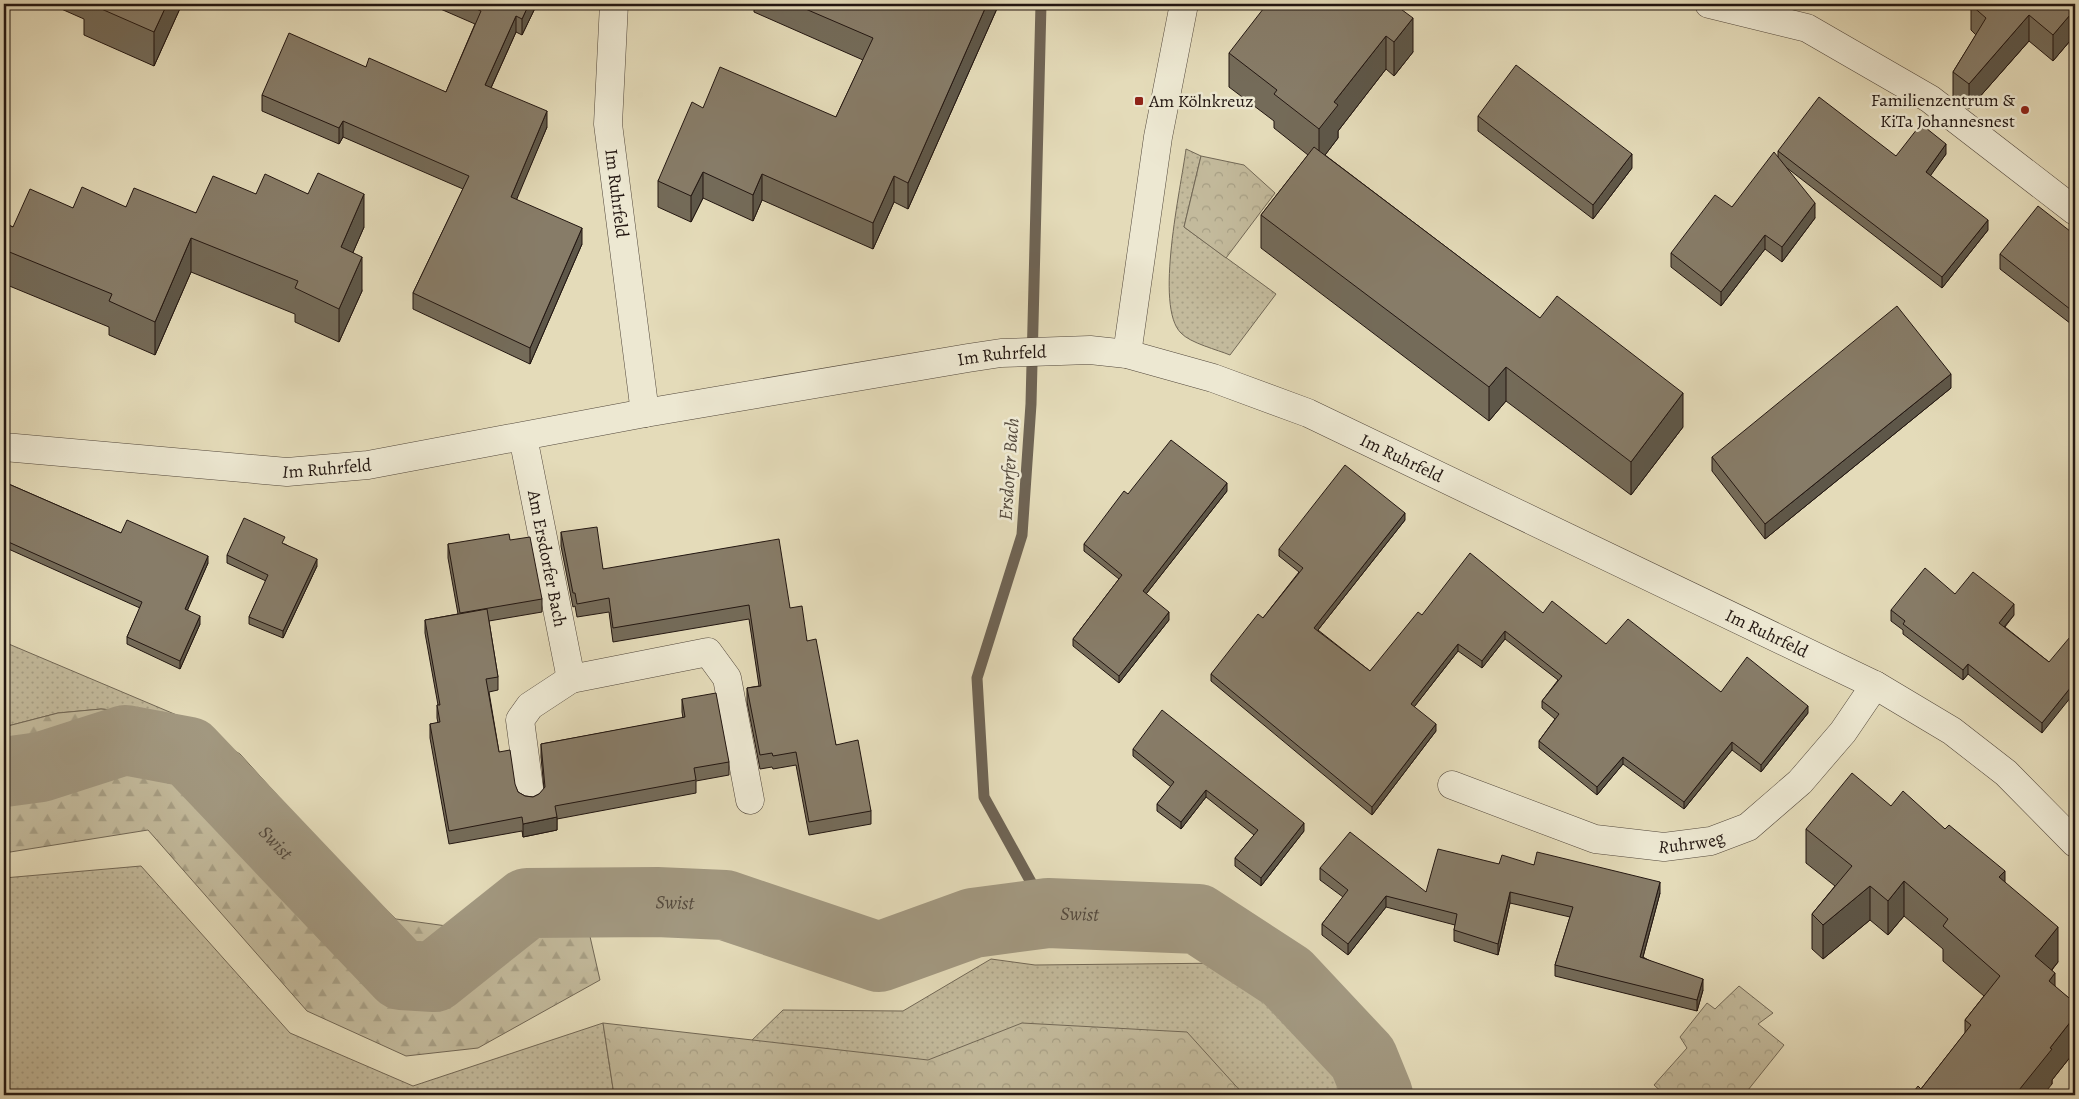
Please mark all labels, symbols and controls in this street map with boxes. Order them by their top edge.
place label: Familienzentrum & KiTa Johannesnest [1871,88,2015,133]
place label: Am Kölnkreuz [1148,89,1253,113]
marker: Am Kölnkreuz [1133,95,1145,107]
marker: Familienzentrum & KiTa Johannesnest [2019,104,2031,116]
street label: Im Ruhrfeld [599,147,634,239]
street label: Im Ruhrfeld [956,339,1047,372]
water label: Ersdorfer Bach [992,417,1026,521]
street label: Im Ruhrfeld [1356,428,1448,488]
street label: Im Ruhrfeld [281,453,373,484]
street label: Am Ersdorfer Bach [522,487,573,630]
street label: Im Ruhrfeld [1721,603,1813,663]
water label: Swist [253,820,299,867]
street label: Ruhrweg [1657,825,1728,860]
water label: Swist [655,889,696,917]
water label: Swist [1060,901,1101,928]

